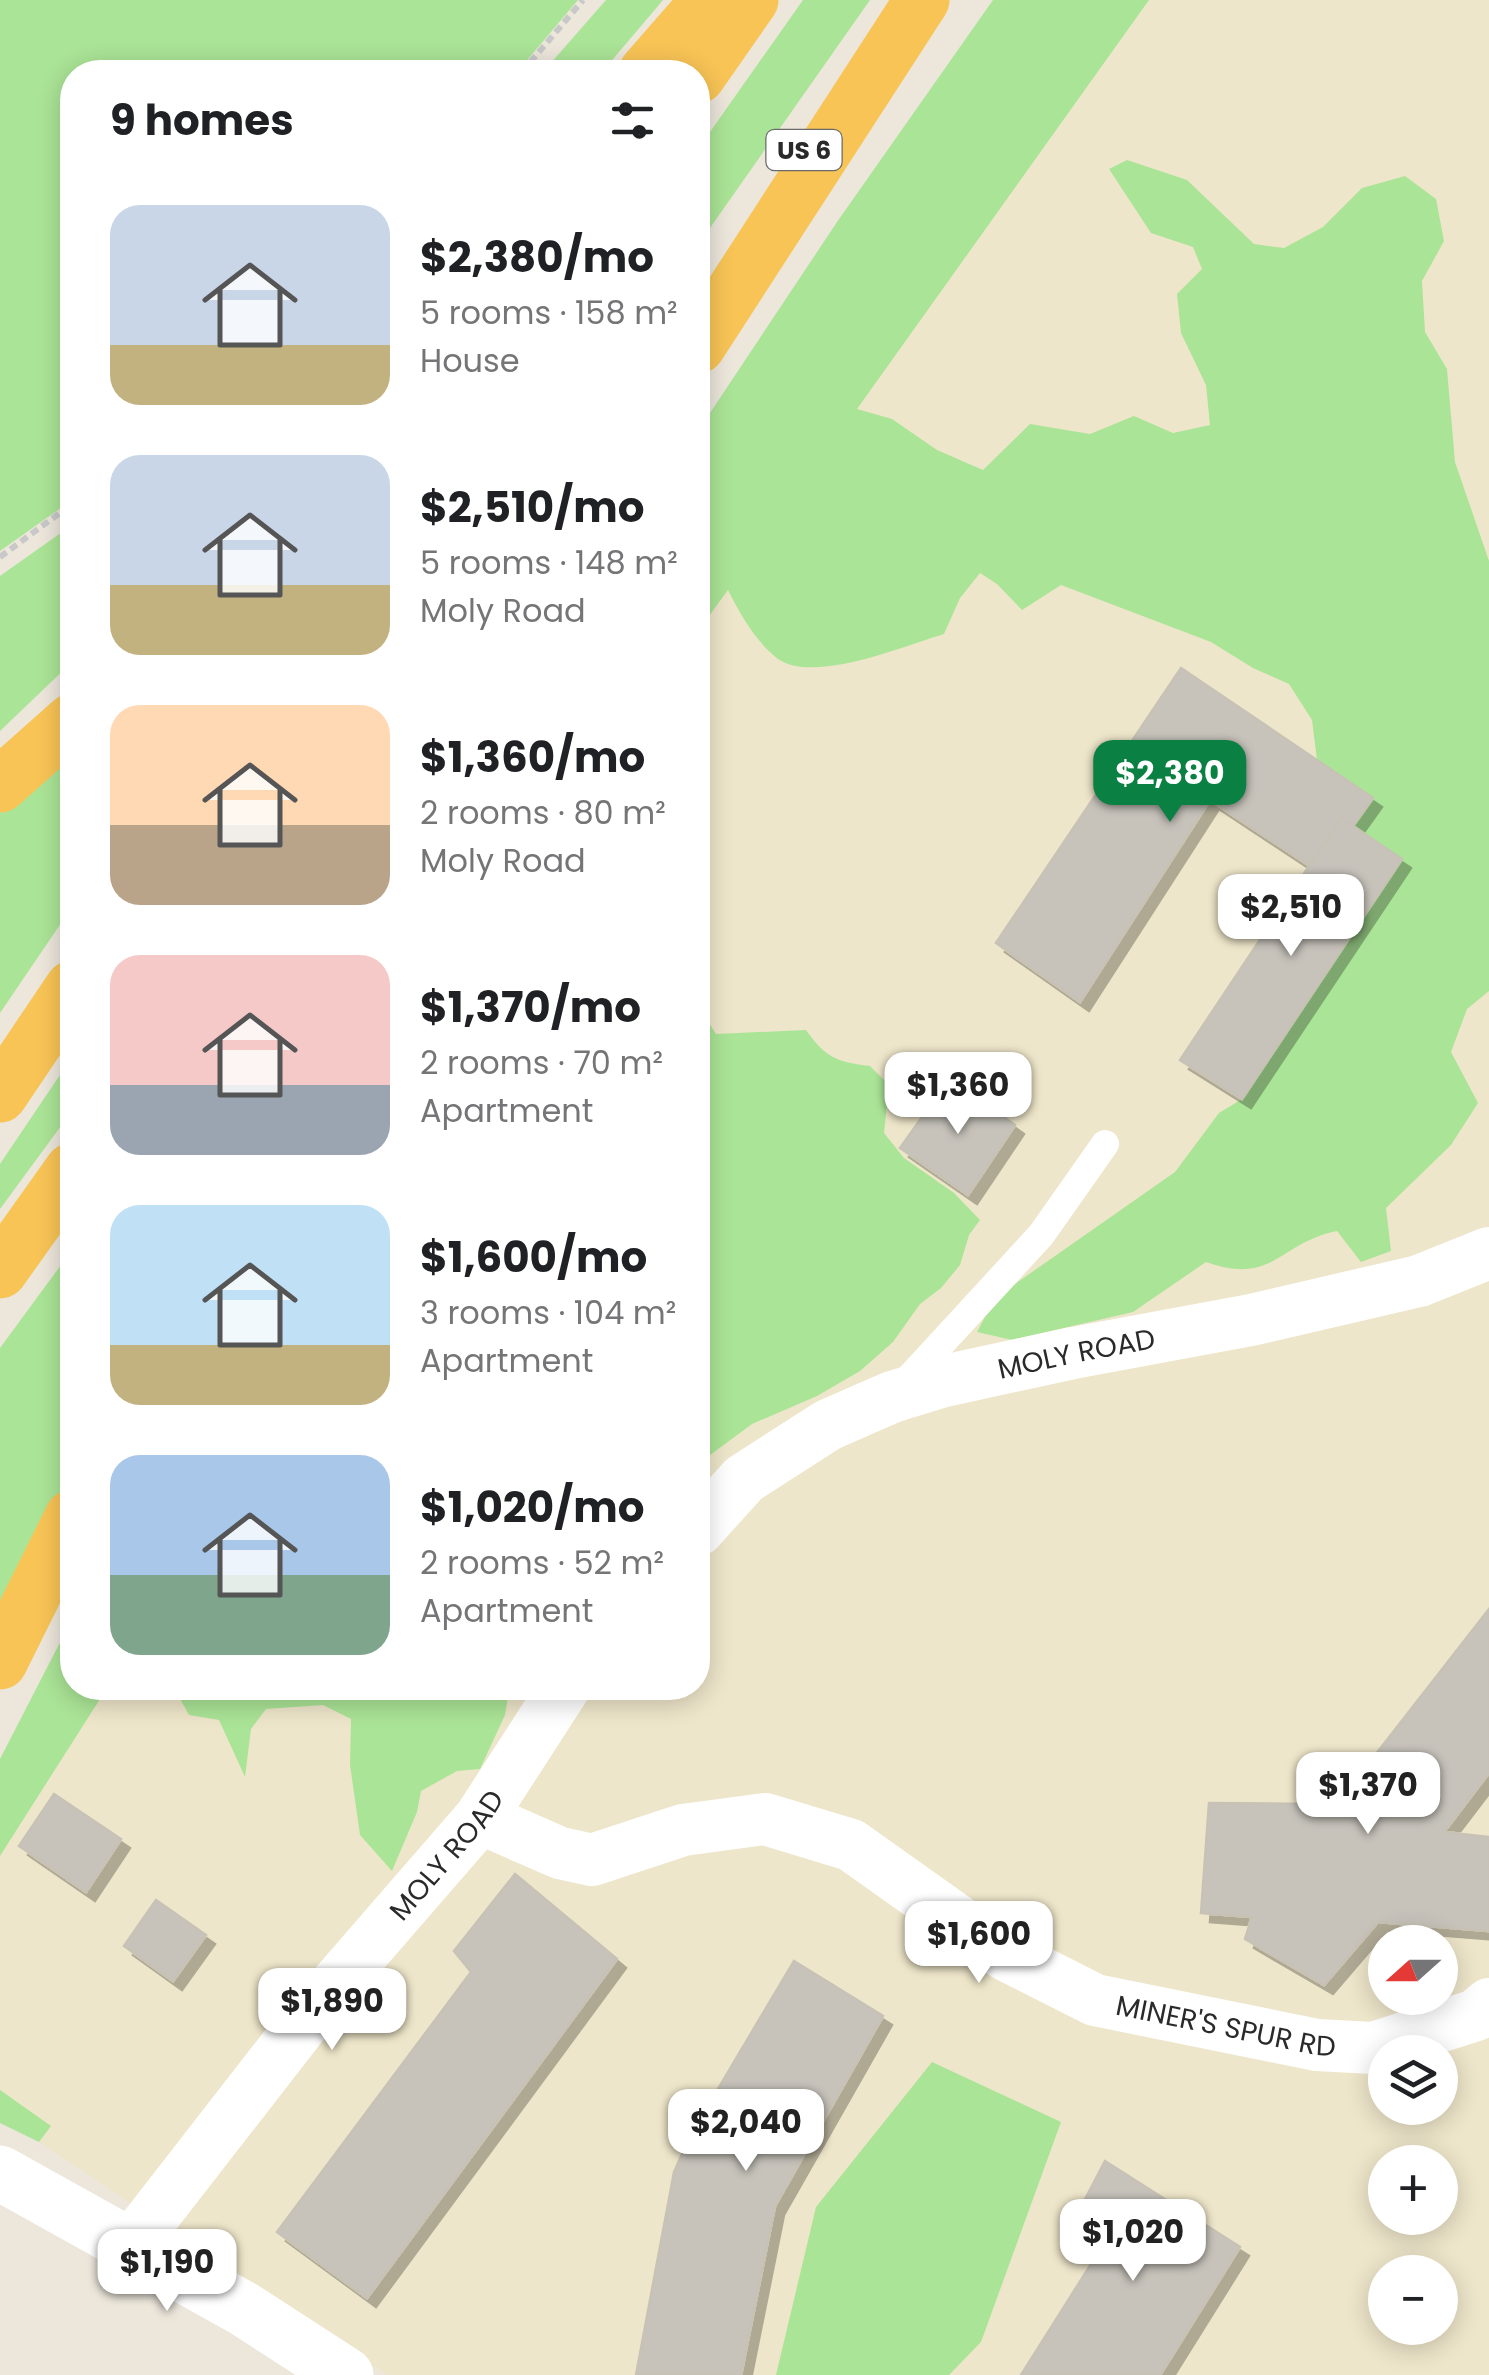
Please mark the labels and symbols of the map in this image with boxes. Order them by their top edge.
road number: US 6 [766,130,842,170]
pin: $2,380 [1089,740,1251,825]
pin: $2,510 [1210,874,1372,959]
pin: $1,360 [877,1052,1039,1137]
street label: MOLY ROAD [994,1319,1158,1389]
pin: $1,370 [1287,1752,1449,1837]
street label: MOLY ROAD [381,1782,513,1929]
pin: $1,600 [898,1901,1060,1986]
north arrow [1368,1925,1458,2015]
pin: $1,890 [251,1968,413,2053]
street label: MINER'S SPUR RD [1113,1986,1337,2066]
pin: $2,040 [665,2089,827,2174]
pin: $1,020 [1052,2199,1214,2284]
pin: $1,190 [86,2229,248,2314]

